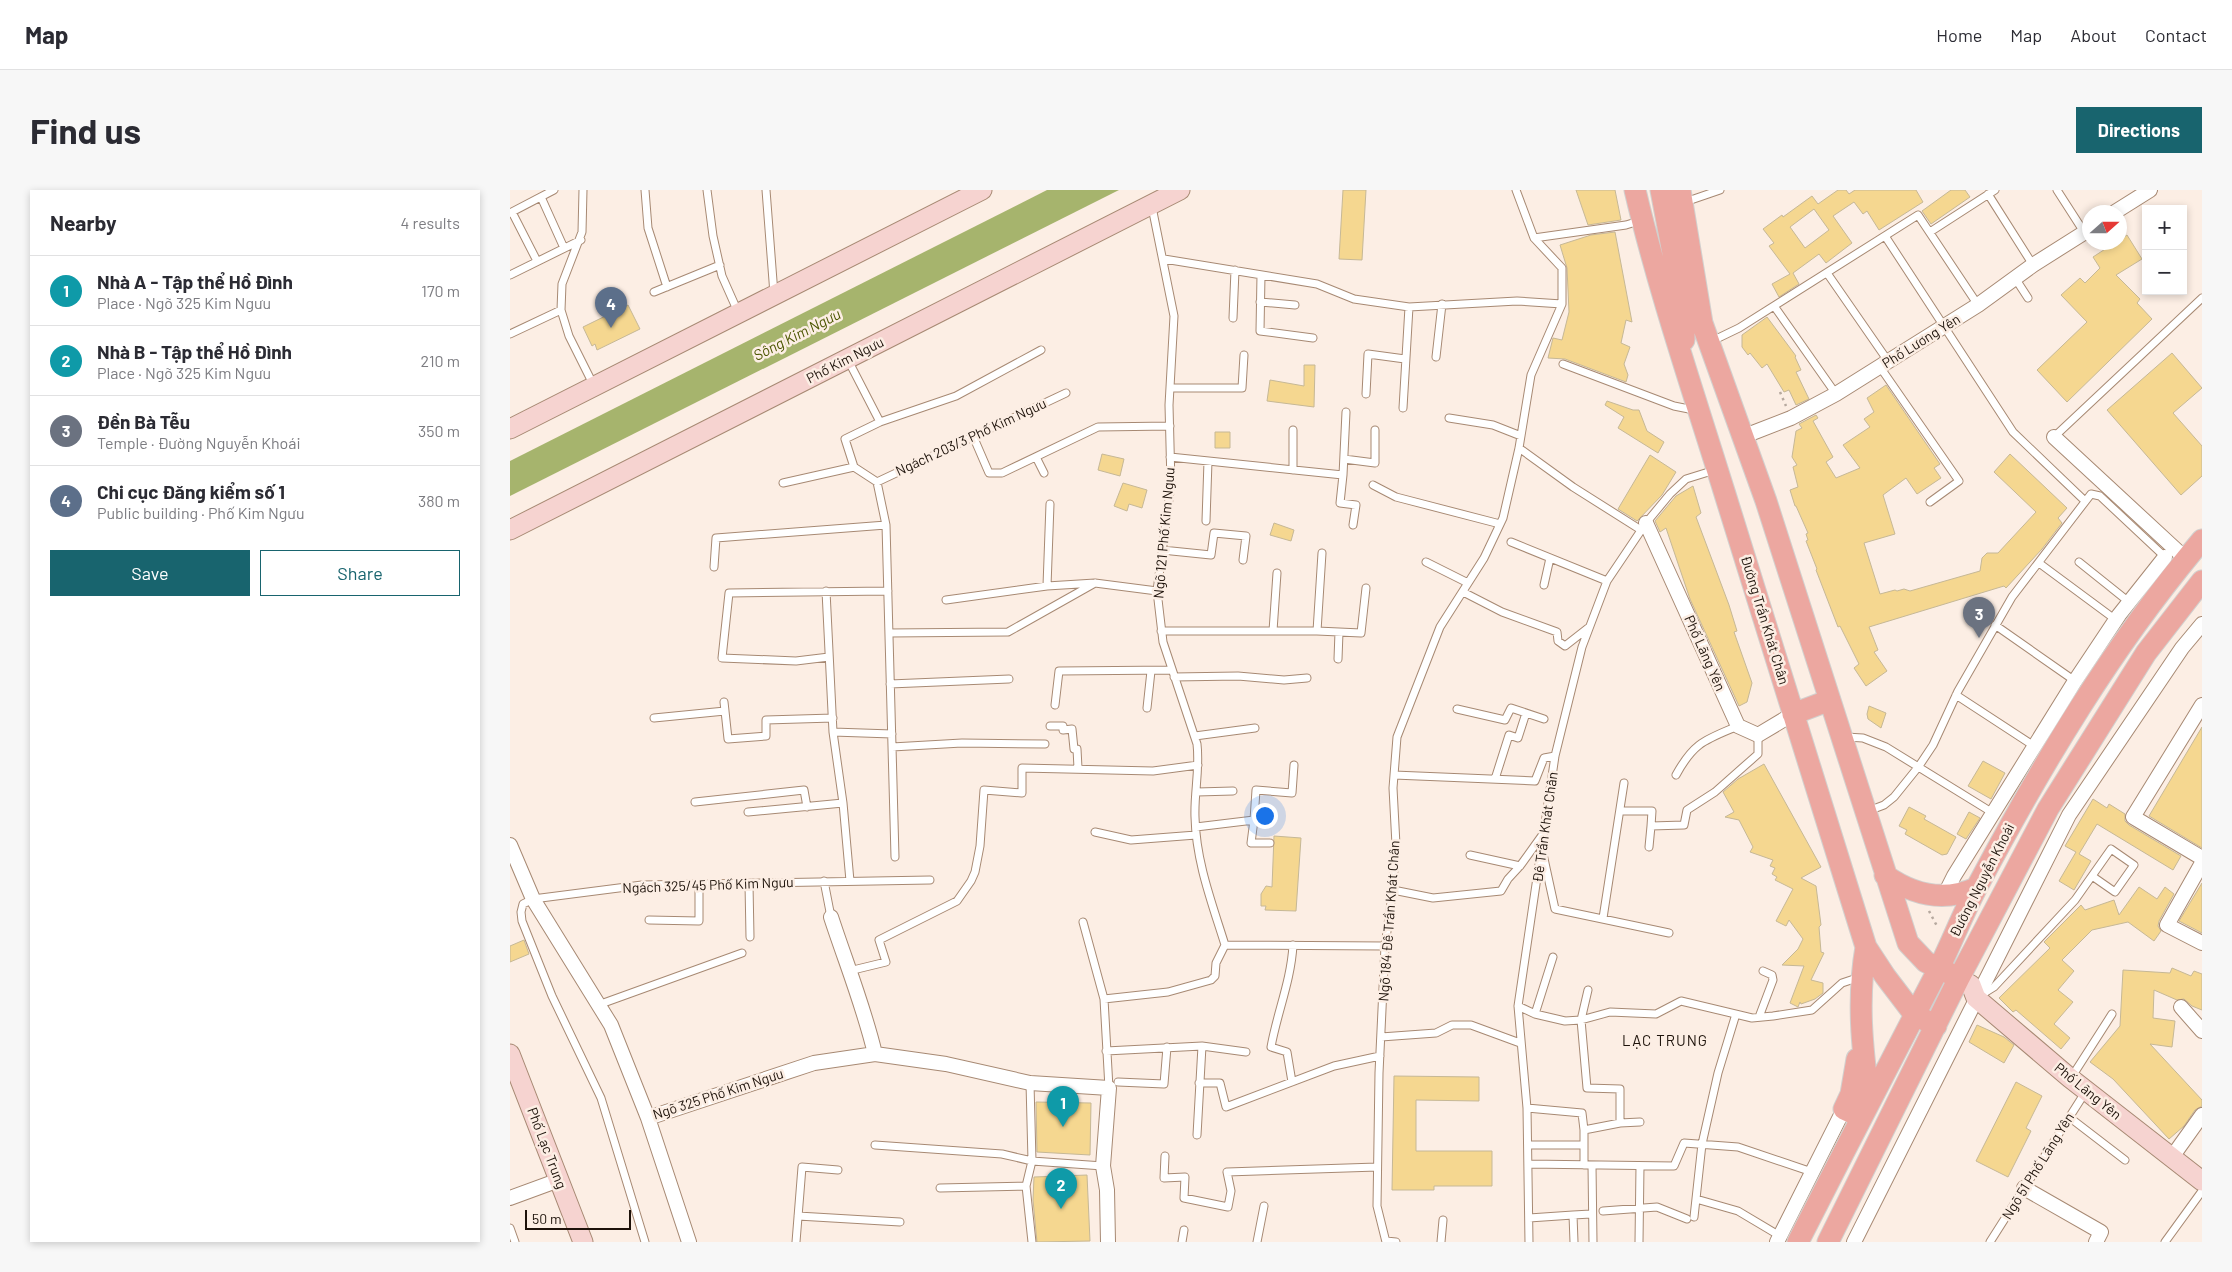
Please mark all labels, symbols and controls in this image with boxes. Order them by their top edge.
text: Map [25,20,68,49]
text: Home [1936,24,1982,46]
text: Map [2010,24,2042,46]
text: About [2070,24,2117,46]
text: Contact [2145,24,2207,46]
button: Directions [2076,107,2202,153]
text: Find us [30,109,141,151]
north arrow [2082,205,2127,250]
map controls [2142,205,2187,295]
button: + [2142,205,2187,250]
text: Nearby [50,210,116,235]
text: 4 results [400,213,460,232]
button: − [2142,250,2187,295]
text: Nhà A - Tập thể Hồ Đình [97,270,293,293]
text: 1 [63,281,69,300]
text: 170 m [421,281,460,300]
pin: 4 [595,287,627,328]
text: Place · Ngõ 325 Kim Ngưu [97,293,271,312]
water label: Sông Kim Ngưu [750,304,843,364]
street label: Phố Lương Yên [1879,310,1963,371]
street label: Phố Kim Ngưu [803,333,886,386]
text: Nhà B - Tập thể Hồ Đình [97,340,292,363]
text: 2 [62,351,70,370]
text: 210 m [421,351,460,370]
text: Place · Ngõ 325 Kim Ngưu [97,363,271,382]
street label: Ngách 203/3 Phố Kim Ngưu [893,394,1049,479]
text: Đền Bà Tễu [97,410,190,433]
text: 3 [62,421,70,440]
text: 350 m [418,421,460,440]
text: Temple · Đường Nguyễn Khoái [97,433,301,452]
street label: Ngõ 121 Phố Kim Ngưu [1149,467,1178,599]
text: Chi cục Đăng kiểm số 1 [97,480,285,503]
text: 4 [61,491,71,510]
text: 380 m [418,491,460,510]
text: Public building · Phố Kim Ngưu [97,503,305,522]
button: Save [50,550,250,596]
button: Share [260,550,460,596]
street label: Đường Trần Khát Chân [1738,553,1793,686]
pin: 3 [1963,597,1995,638]
street label: Phố Lãng Yên [1681,612,1730,693]
street label: Đê Trần Khát Chân [1528,771,1561,883]
your location [1252,803,1278,829]
street label: Đường Nguyễn Khoái [1946,820,2018,939]
street label: Ngõ 184 Đê Trần Khát Chân [1374,840,1403,1002]
street label: Ngách 325/45 Phố Kim Ngưu [622,873,794,896]
district label: LẠC TRUNG [1622,1031,1708,1049]
street label: Phố Lãng Yên [2051,1059,2125,1123]
street label: Ngõ 325 Phố Kim Ngưu [650,1064,785,1123]
pin: 1 [1047,1086,1079,1127]
street label: Phố Lạc Trung [524,1105,571,1191]
street label: Ngõ 51 Phố Lãng Yên [1998,1109,2077,1222]
pin: 2 [1045,1168,1077,1209]
scale bar [525,1207,631,1230]
text: 50 m [532,1210,561,1227]

